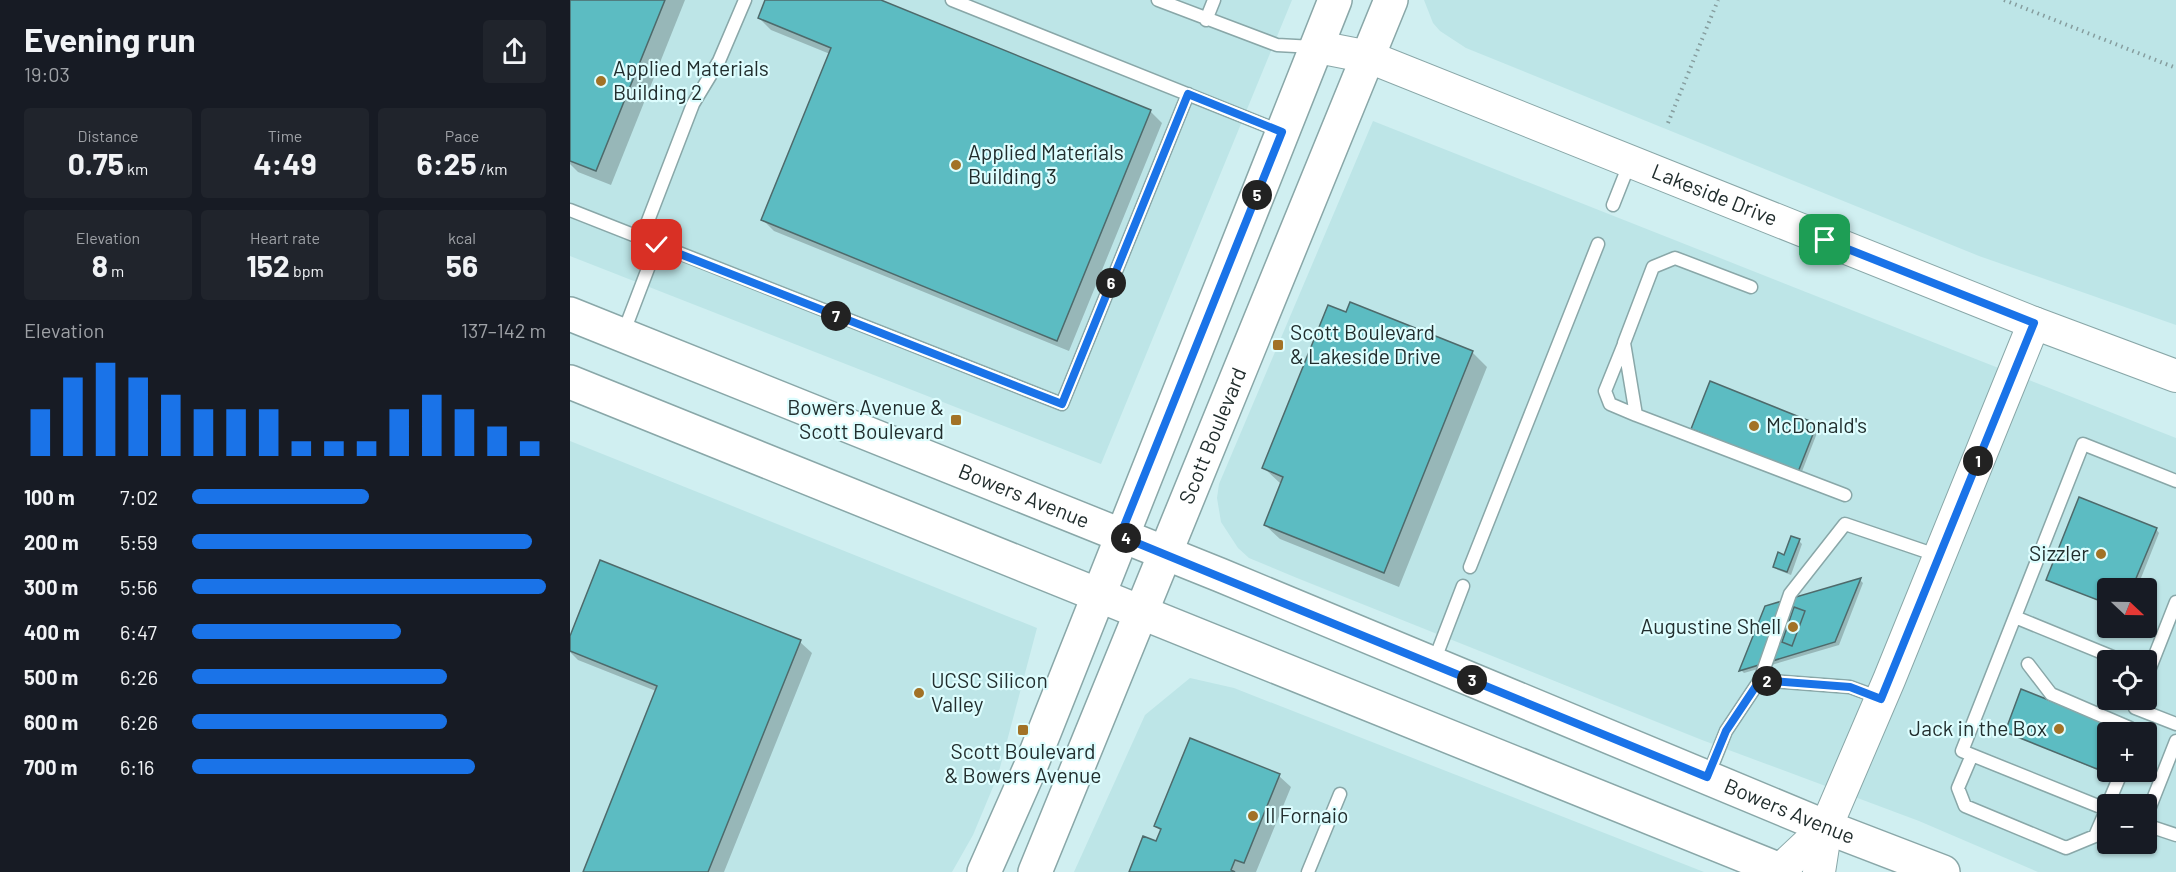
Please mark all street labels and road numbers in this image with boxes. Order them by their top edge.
street label: Lakeside Drive [1649,157,1781,230]
street label: Scott Boulevard [1173,363,1251,507]
street label: Bowers Avenue [955,457,1093,532]
street label: Bowers Avenue [1721,772,1859,848]

